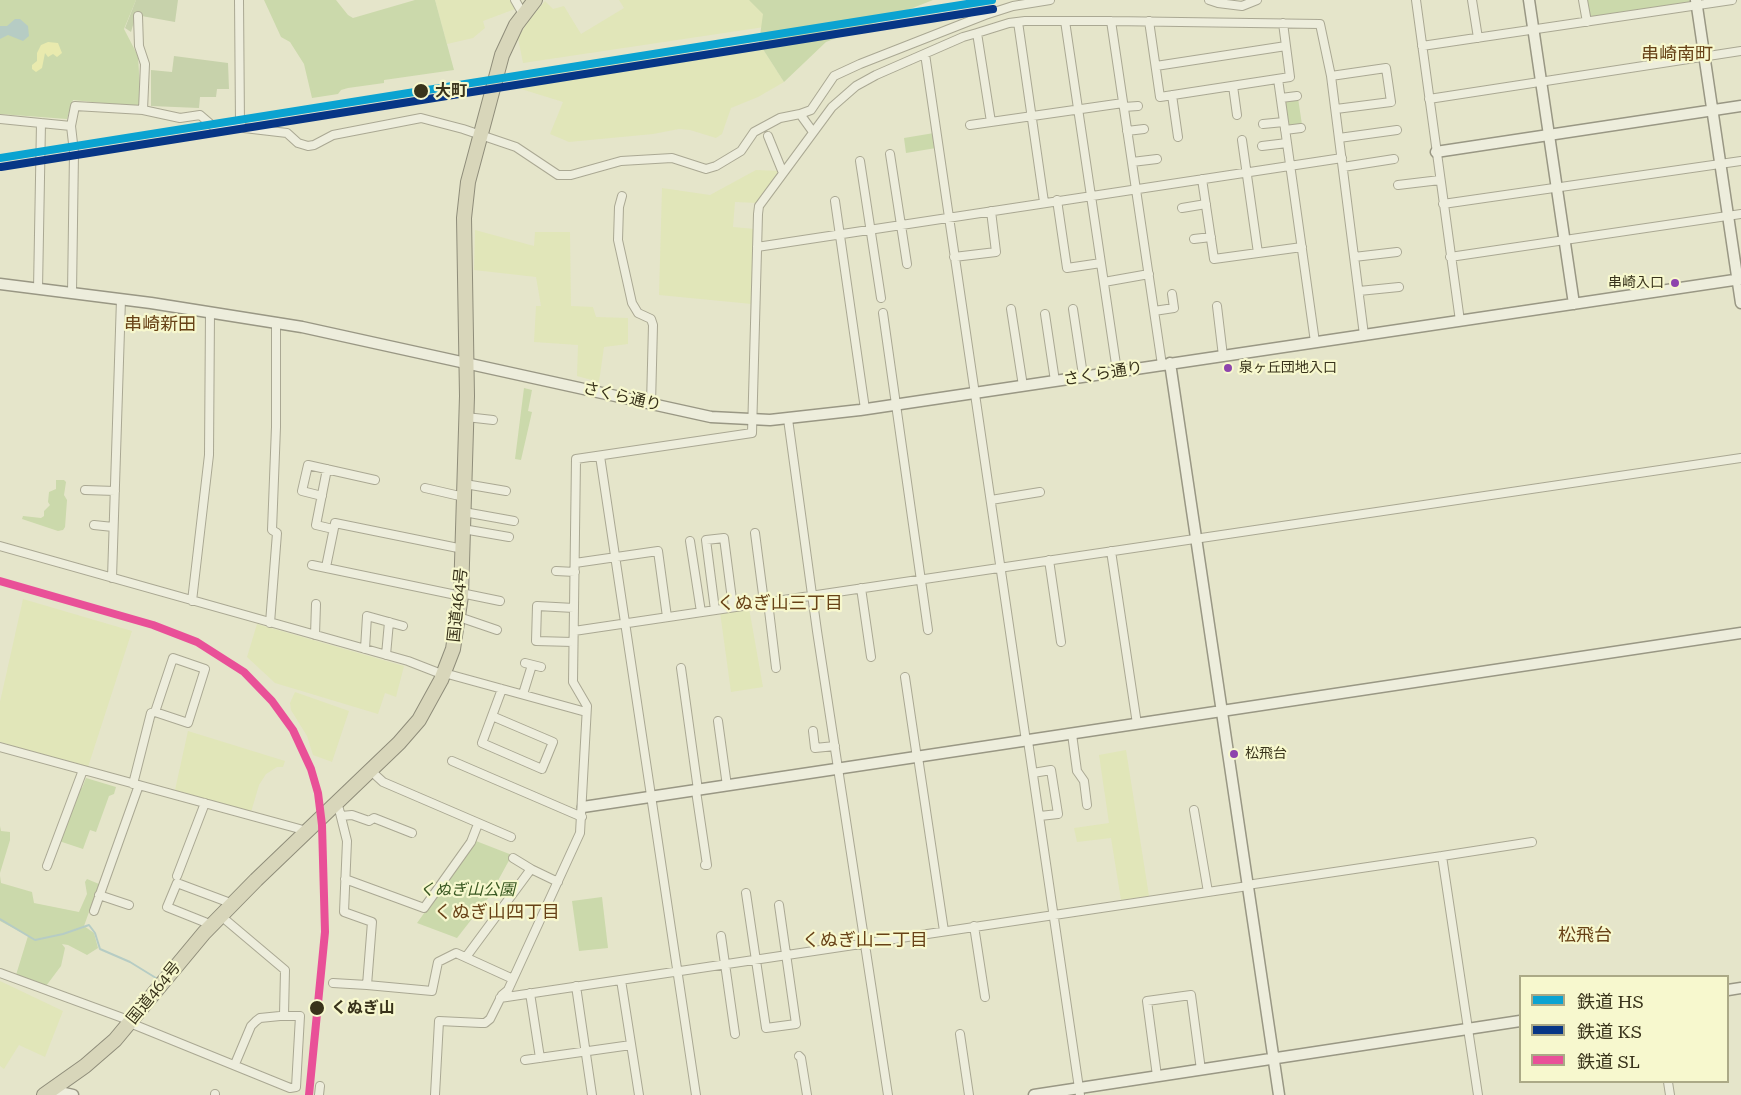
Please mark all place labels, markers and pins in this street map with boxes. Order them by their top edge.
place label: 大町 [435,81,467,101]
marker: 大町 [412,82,430,100]
place label: 串崎入口 [1608,275,1664,291]
marker: 串崎入口 [1669,277,1681,289]
place label: 泉ヶ丘団地入口 [1239,360,1337,376]
marker: 泉ヶ丘団地入口 [1222,362,1234,374]
place label: 松飛台 [1245,746,1287,762]
marker: 松飛台 [1228,748,1240,760]
place label: くぬぎ山 [331,998,395,1018]
marker: くぬぎ山 [308,999,326,1017]

